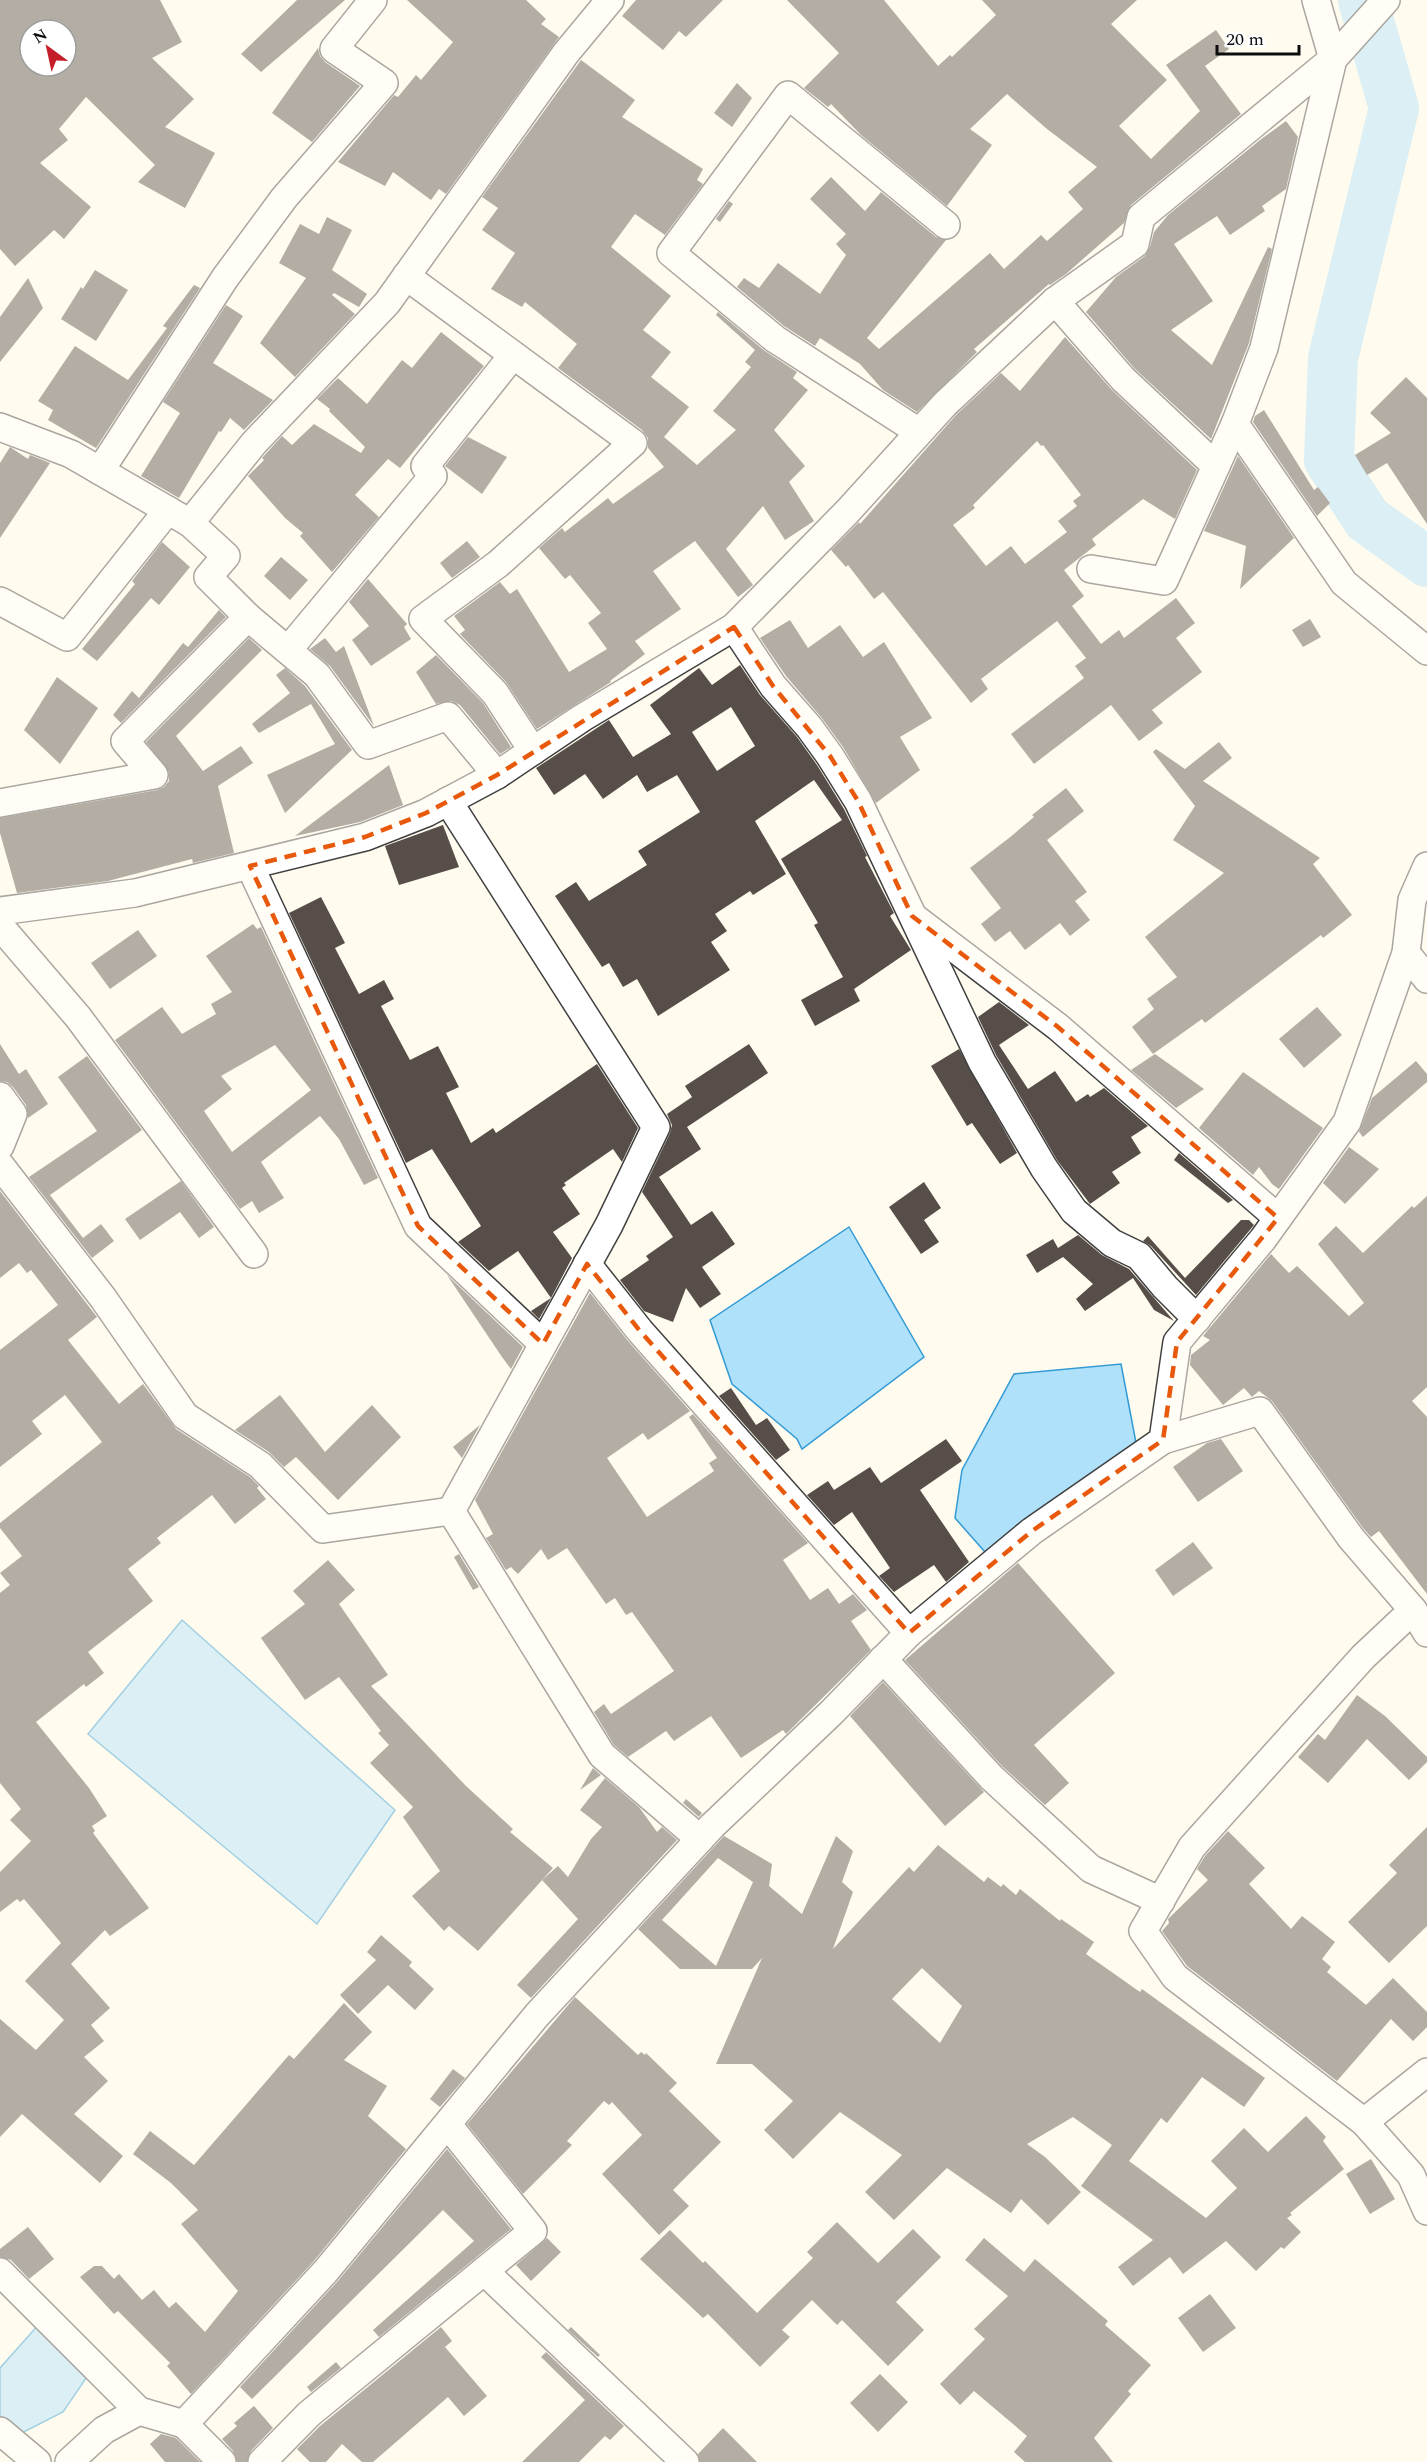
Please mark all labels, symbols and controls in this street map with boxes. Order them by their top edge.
north arrow [18,18,78,78]
scale bar [1217,18,1300,56]
text: N [28,23,52,50]
text: 20 m [1226,26,1264,53]

